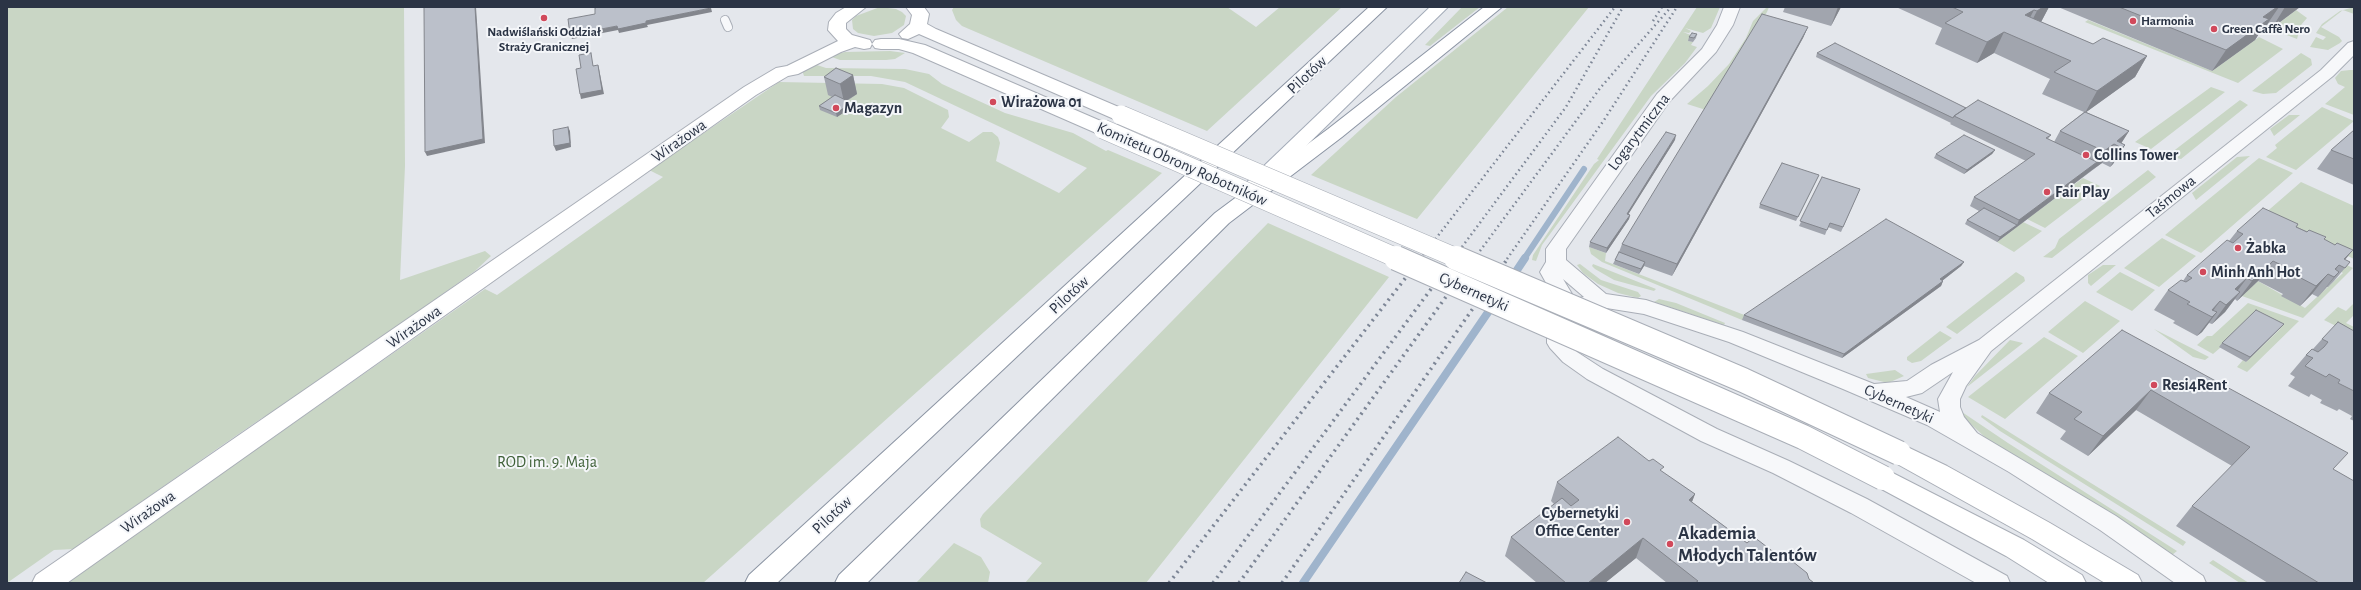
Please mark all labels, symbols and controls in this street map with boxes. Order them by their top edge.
marker: Nadwiślański Oddział Straży Granicznej [539,13,549,23]
place label: Harmonia [2141,13,2194,29]
marker: Harmonia [2128,16,2138,26]
place label: Green Caffè Nero [2222,21,2310,37]
place label: Nadwiślański Oddział Straży Granicznej [487,24,601,55]
marker: Green Caffè Nero [2209,24,2219,34]
street label: Pilotów [1283,52,1331,98]
street label: Logarytmiczna [1604,90,1674,174]
place label: Wirażowa 01 [1001,92,1082,112]
marker: Wirażowa 01 [988,97,998,107]
place label: Magazyn [844,98,902,118]
marker: Magazyn [831,103,841,113]
street label: Wirażowa [648,115,710,167]
street label: Komitetu Obrony Robotników [1094,118,1270,210]
place label: Collins Tower [2094,145,2178,165]
marker: Collins Tower [2081,150,2091,160]
street label: Taśmowa [2142,171,2200,223]
place label: Fair Play [2055,182,2110,202]
marker: Fair Play [2042,187,2052,197]
place label: Żabka [2246,238,2286,258]
marker: Żabka [2233,243,2243,253]
place label: Minh Anh Hot [2211,262,2300,282]
marker: Minh Anh Hot [2198,267,2208,277]
street label: Cybernetyki [1436,268,1512,316]
street label: Pilotów [1045,272,1093,318]
street label: Wirażowa [383,301,445,353]
place label: Resi4Rent [2162,375,2227,395]
street label: Cybernetyki [1861,380,1937,428]
marker: Resi4Rent [2149,380,2159,390]
park label: ROD im. 9. Maja [497,452,597,472]
street label: Wirażowa [117,486,179,538]
street label: Pilotów [808,492,856,538]
place label: Cybernetyki Office Center [1535,503,1619,541]
marker: Cybernetyki Office Center [1622,517,1632,527]
place label: Akademia Młodych Talentów [1678,522,1817,566]
marker: Akademia Młodych Talentów [1665,539,1675,549]

